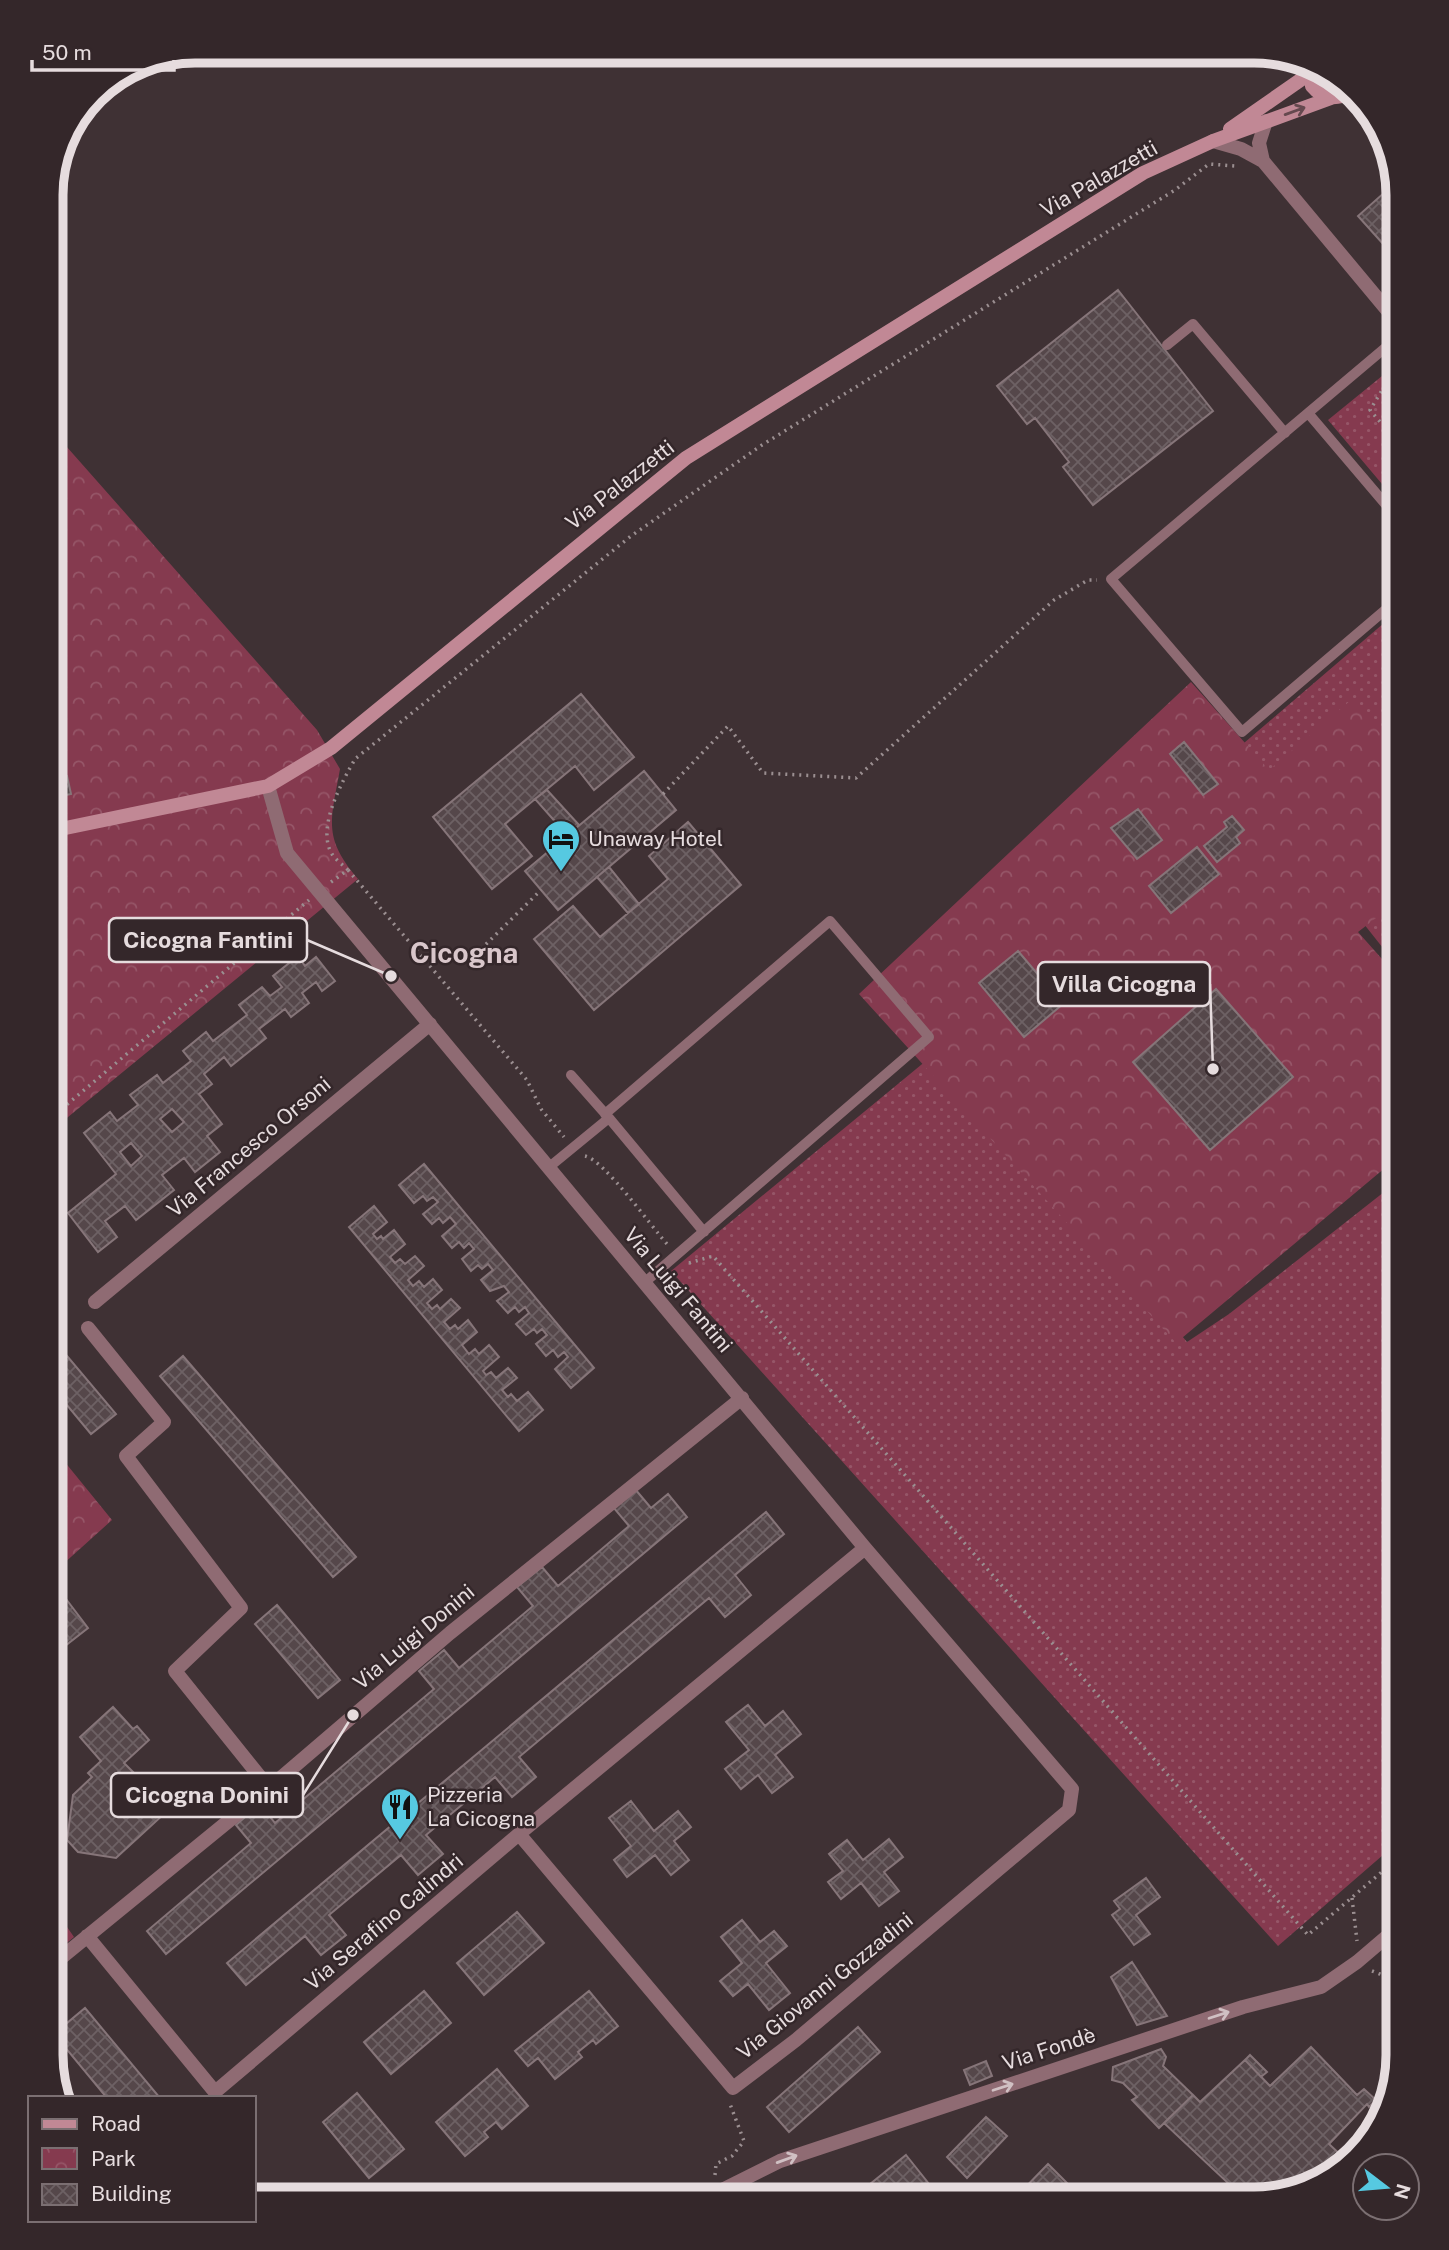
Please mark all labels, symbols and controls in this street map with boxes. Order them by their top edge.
scale bar [32,28,173,72]
text: 50 m [42,40,92,65]
one-way arrow [1284,104,1306,116]
street label: Via Palazzetti [1036,135,1162,222]
street label: Via Palazzetti [560,434,679,535]
hotel icon: Unaway Hotel [540,818,582,873]
place label: Unaway Hotel [588,826,723,851]
callout: Cicogna Fantini [109,918,307,962]
text: Cicogna Fantini [123,926,293,953]
district label: Cicogna [410,936,518,969]
callout: Villa Cicogna [1038,962,1210,1006]
text: Villa Cicogna [1052,970,1196,997]
street label: Via Francesco Orsoni [162,1071,335,1222]
street label: Via Luigi Fantini [619,1222,738,1357]
street label: Via Luigi Donini [348,1579,479,1694]
callout: Cicogna Donini [111,1773,303,1817]
text: Cicogna Donini [125,1781,289,1808]
place label: Pizzeria La Cicogna [427,1782,535,1831]
restaurant icon: Pizzeria La Cicogna [379,1786,421,1841]
street label: Via Serafino Calindri [299,1848,468,1995]
street label: Via Giovanni Gozzadini [732,1907,918,2064]
one-way arrow [1207,2008,1229,2020]
street label: Via Fondè [999,2022,1099,2075]
one-way arrow [991,2080,1013,2092]
legend [28,2096,256,2222]
text: Road [91,2111,141,2136]
text: Park [91,2146,136,2171]
one-way arrow [776,2152,798,2164]
north arrow [1351,2152,1421,2222]
text: Building [91,2181,172,2206]
text: N [1390,2182,1415,2202]

